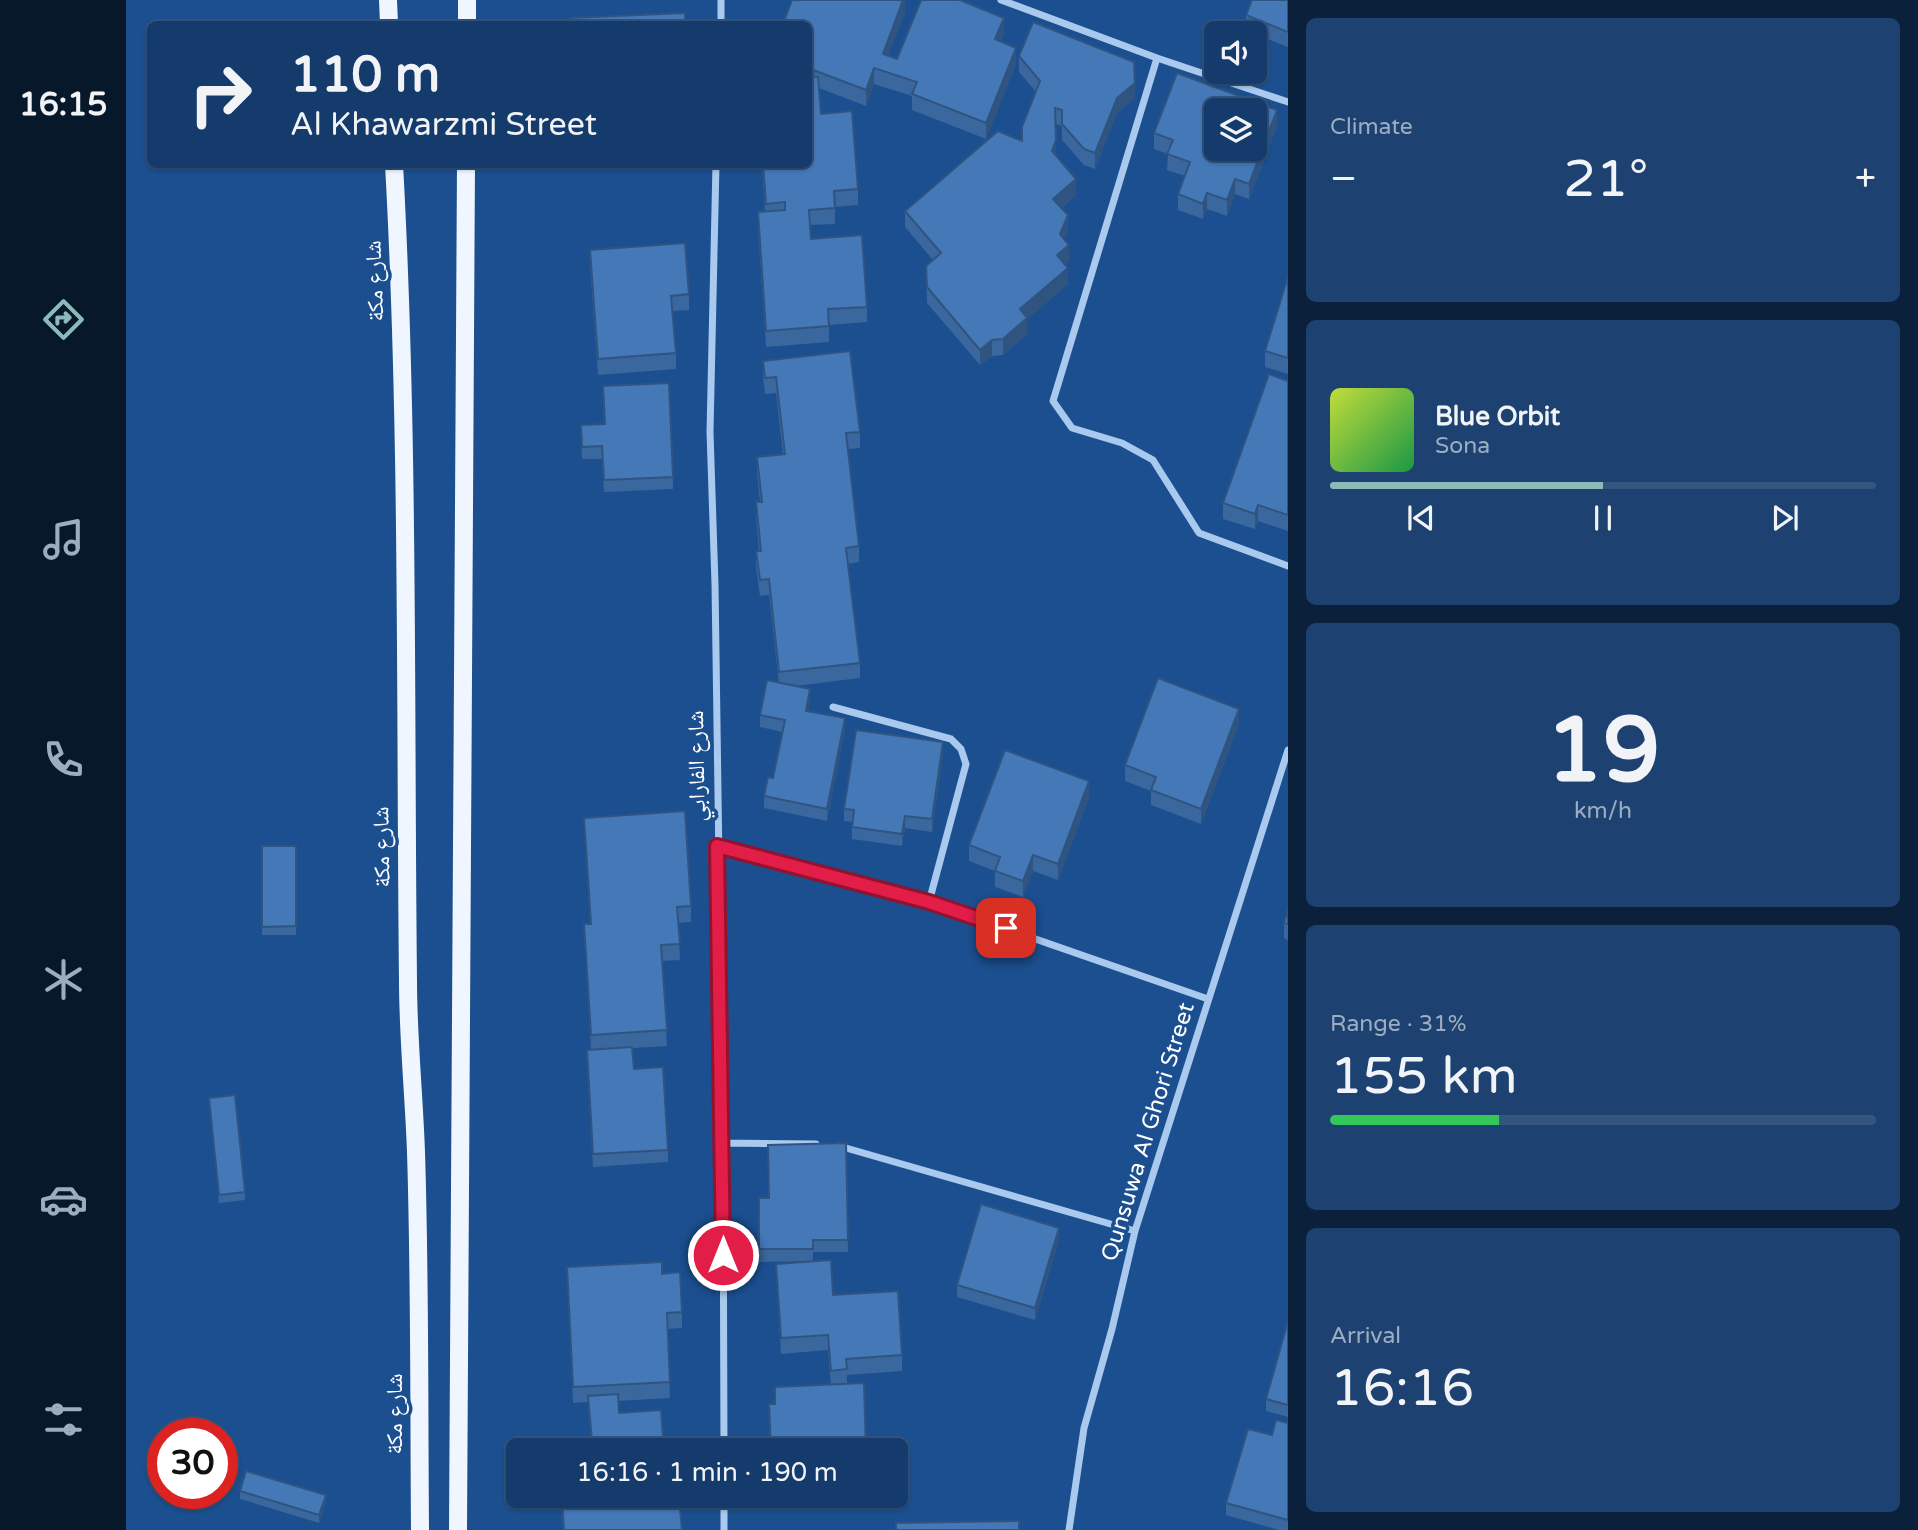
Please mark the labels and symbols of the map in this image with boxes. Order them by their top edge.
street label: شارع مكة [360,240,390,322]
street label: شارع الفارابي [682,710,716,822]
street label: شارع مكة [367,806,397,888]
pin [976,898,1036,958]
street label: Qunsuwa Al Ghori Street [1095,999,1201,1265]
position arrow [686,1218,760,1292]
street label: شارع مكة [381,1373,409,1455]
speed limit sign: 30 [147,1418,238,1509]

